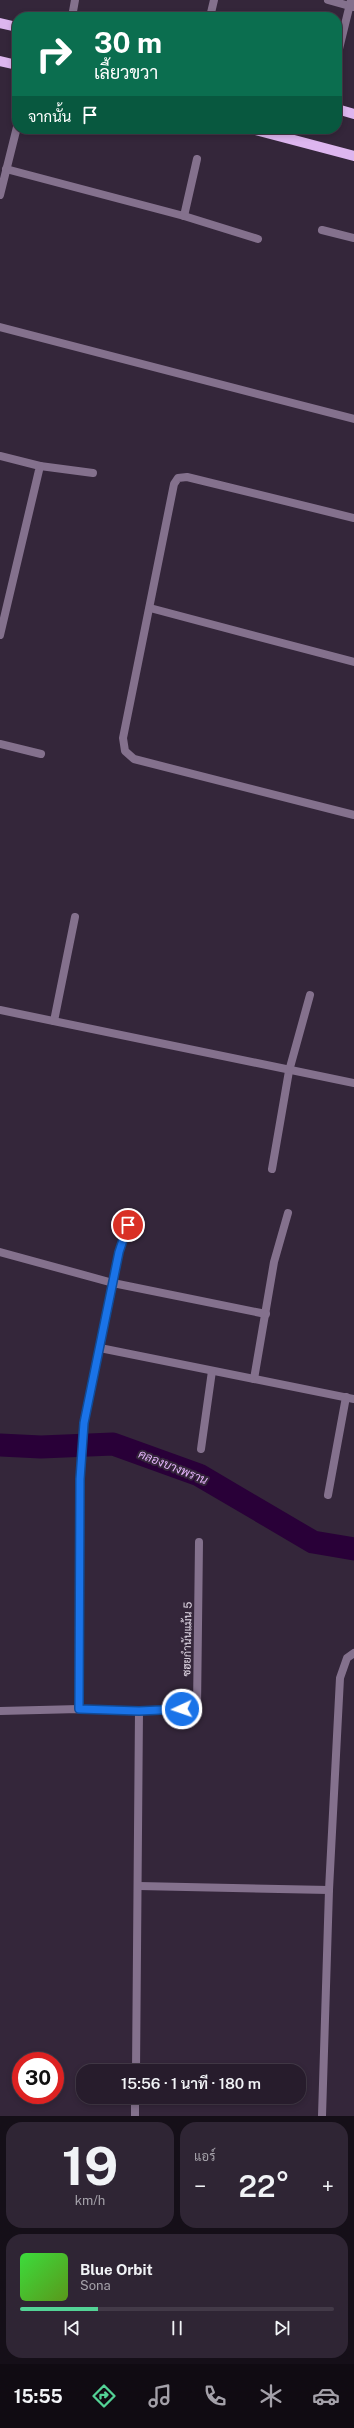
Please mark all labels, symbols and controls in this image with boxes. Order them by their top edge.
text: 30 m [94,26,162,59]
icon: right [28,28,80,80]
text: เลี้ยวขวา [94,62,158,83]
icon: arrive [79,104,101,126]
text: จากนั้น [28,108,71,125]
pin [111,1208,145,1242]
icon: arrive [117,1214,139,1236]
water label: คลองบางพราน [136,1447,210,1487]
street label: ซฮยกำนันแม้น 5 [179,1601,194,1677]
position arrow [161,1688,203,1730]
speed limit sign: 30 [12,2052,64,2104]
text: 15:56 · 1 นาที · 180 m [121,2075,261,2092]
text: 19 [62,2136,118,2197]
text: แอร์ [194,2149,215,2164]
text: 22° [238,2168,290,2204]
text: − [194,2173,206,2199]
text: + [322,2173,334,2199]
text: km/h [75,2193,105,2208]
text: Blue Orbit [80,2261,153,2278]
text: Sona [80,2278,111,2293]
icon: previous [61,2317,83,2339]
icon: pause [166,2317,188,2339]
icon: next [271,2317,293,2339]
icon: directions [90,2382,118,2410]
icon: music [146,2382,174,2410]
icon: phone [201,2382,229,2410]
icon: climate [257,2382,285,2410]
icon: car [312,2382,340,2410]
text: 15:55 [14,2386,63,2407]

